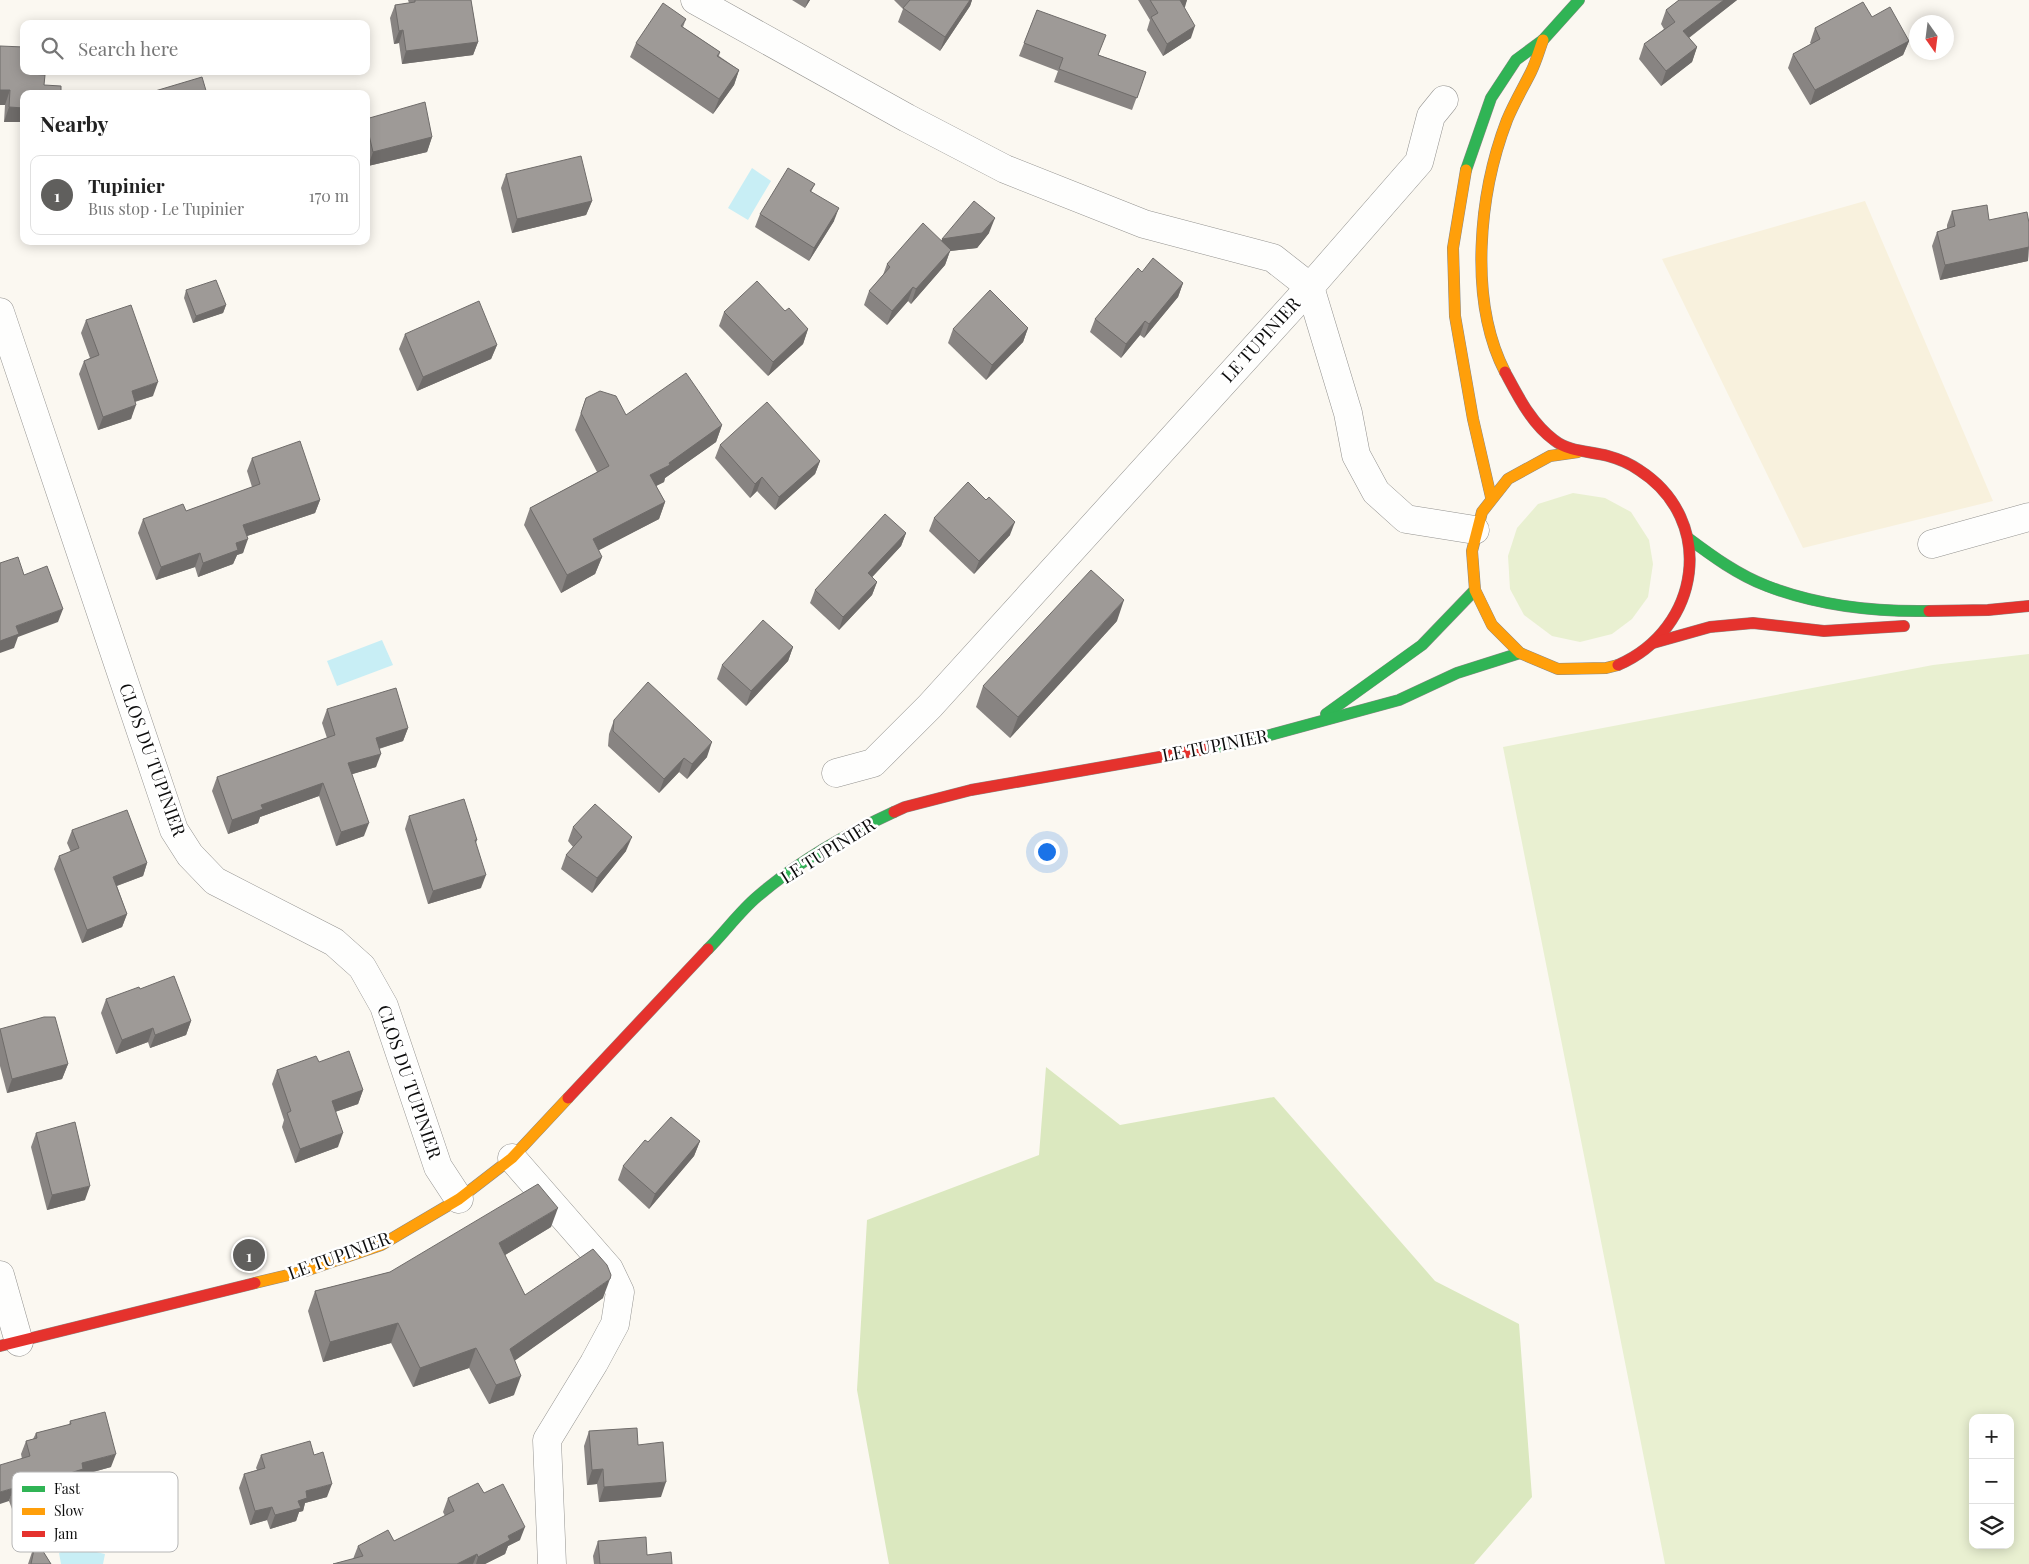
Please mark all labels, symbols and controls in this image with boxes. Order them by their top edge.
north arrow [1909,15,1954,60]
search box [20,20,370,75]
icon: search [38,34,66,62]
text: Search here [78,35,178,61]
text: Nearby [40,109,109,137]
text: Tupinier [88,172,165,198]
text: 1 [54,185,60,206]
text: 170 m [309,185,349,206]
text: Bus stop · Le Tupinier [88,198,244,219]
street label: LE TUPINIER [1215,291,1305,387]
street label: CLOS DU TUPINIER [114,680,192,840]
street label: LE TUPINIER [1160,723,1270,767]
street label: LE TUPINIER [776,811,880,889]
your location [1034,839,1060,865]
street label: CLOS DU TUPINIER [372,1002,448,1162]
street label: LE TUPINIER [284,1225,393,1285]
pin: 1 [233,1236,265,1274]
map controls [1969,1414,2014,1549]
button: + [1969,1414,2014,1459]
button: − [1969,1459,2014,1504]
legend [12,1472,178,1552]
text: Fast [54,1479,81,1498]
text: Slow [54,1501,84,1520]
button: layers [1969,1504,2014,1549]
text: Jam [53,1524,78,1543]

